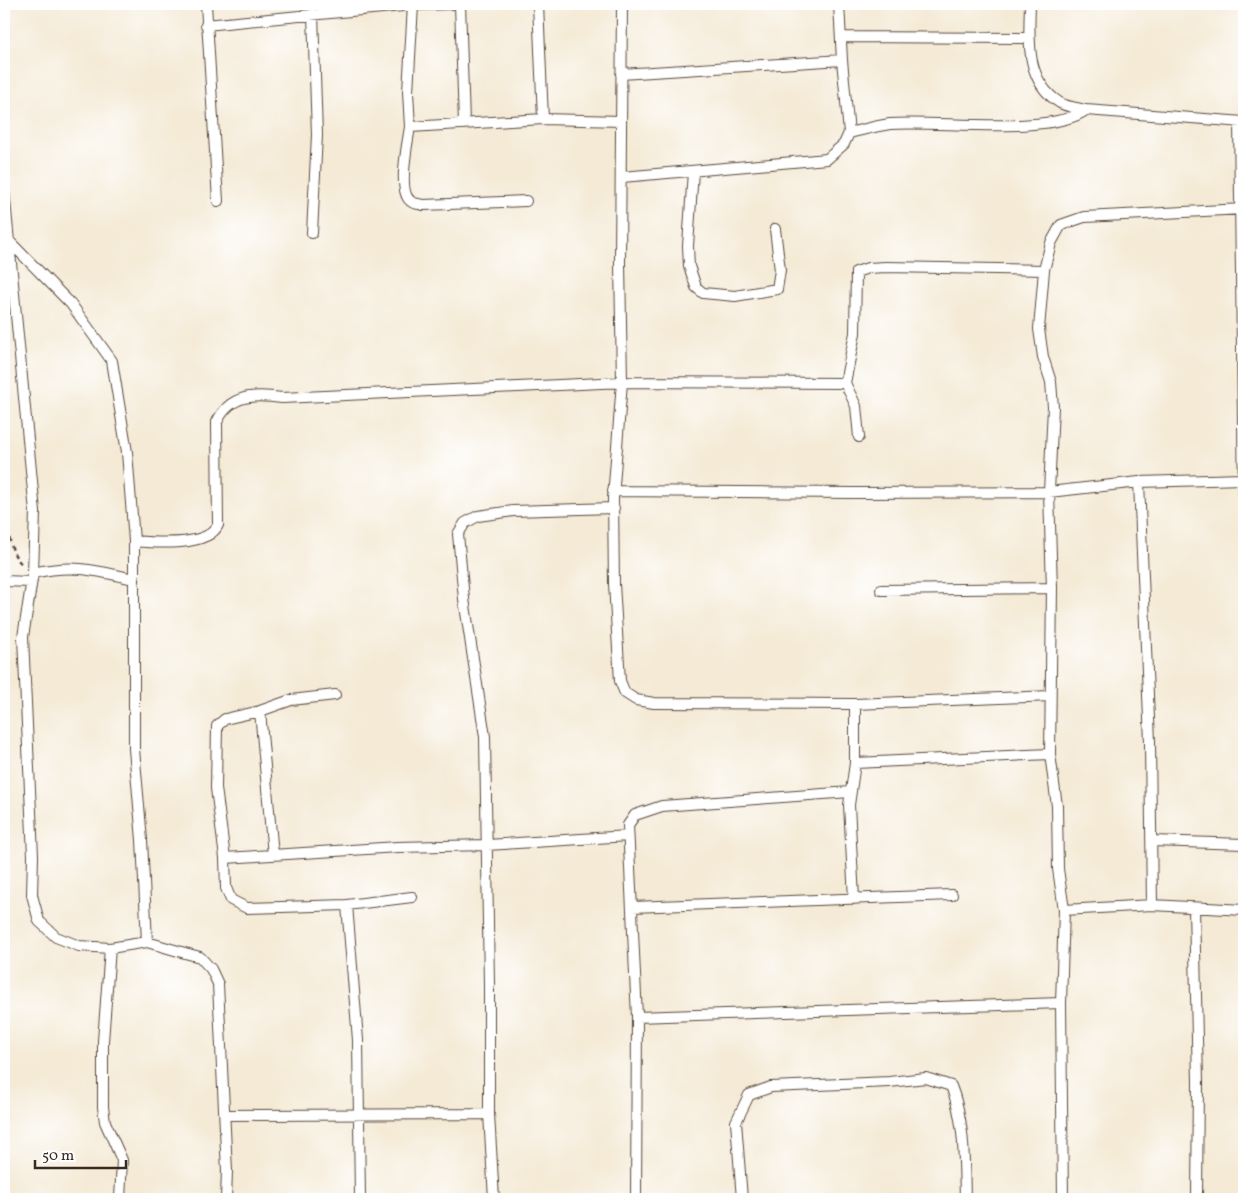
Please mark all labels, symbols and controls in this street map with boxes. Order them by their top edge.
scale bar [35,1138,126,1170]
text: 50 m [42,1146,74,1167]

